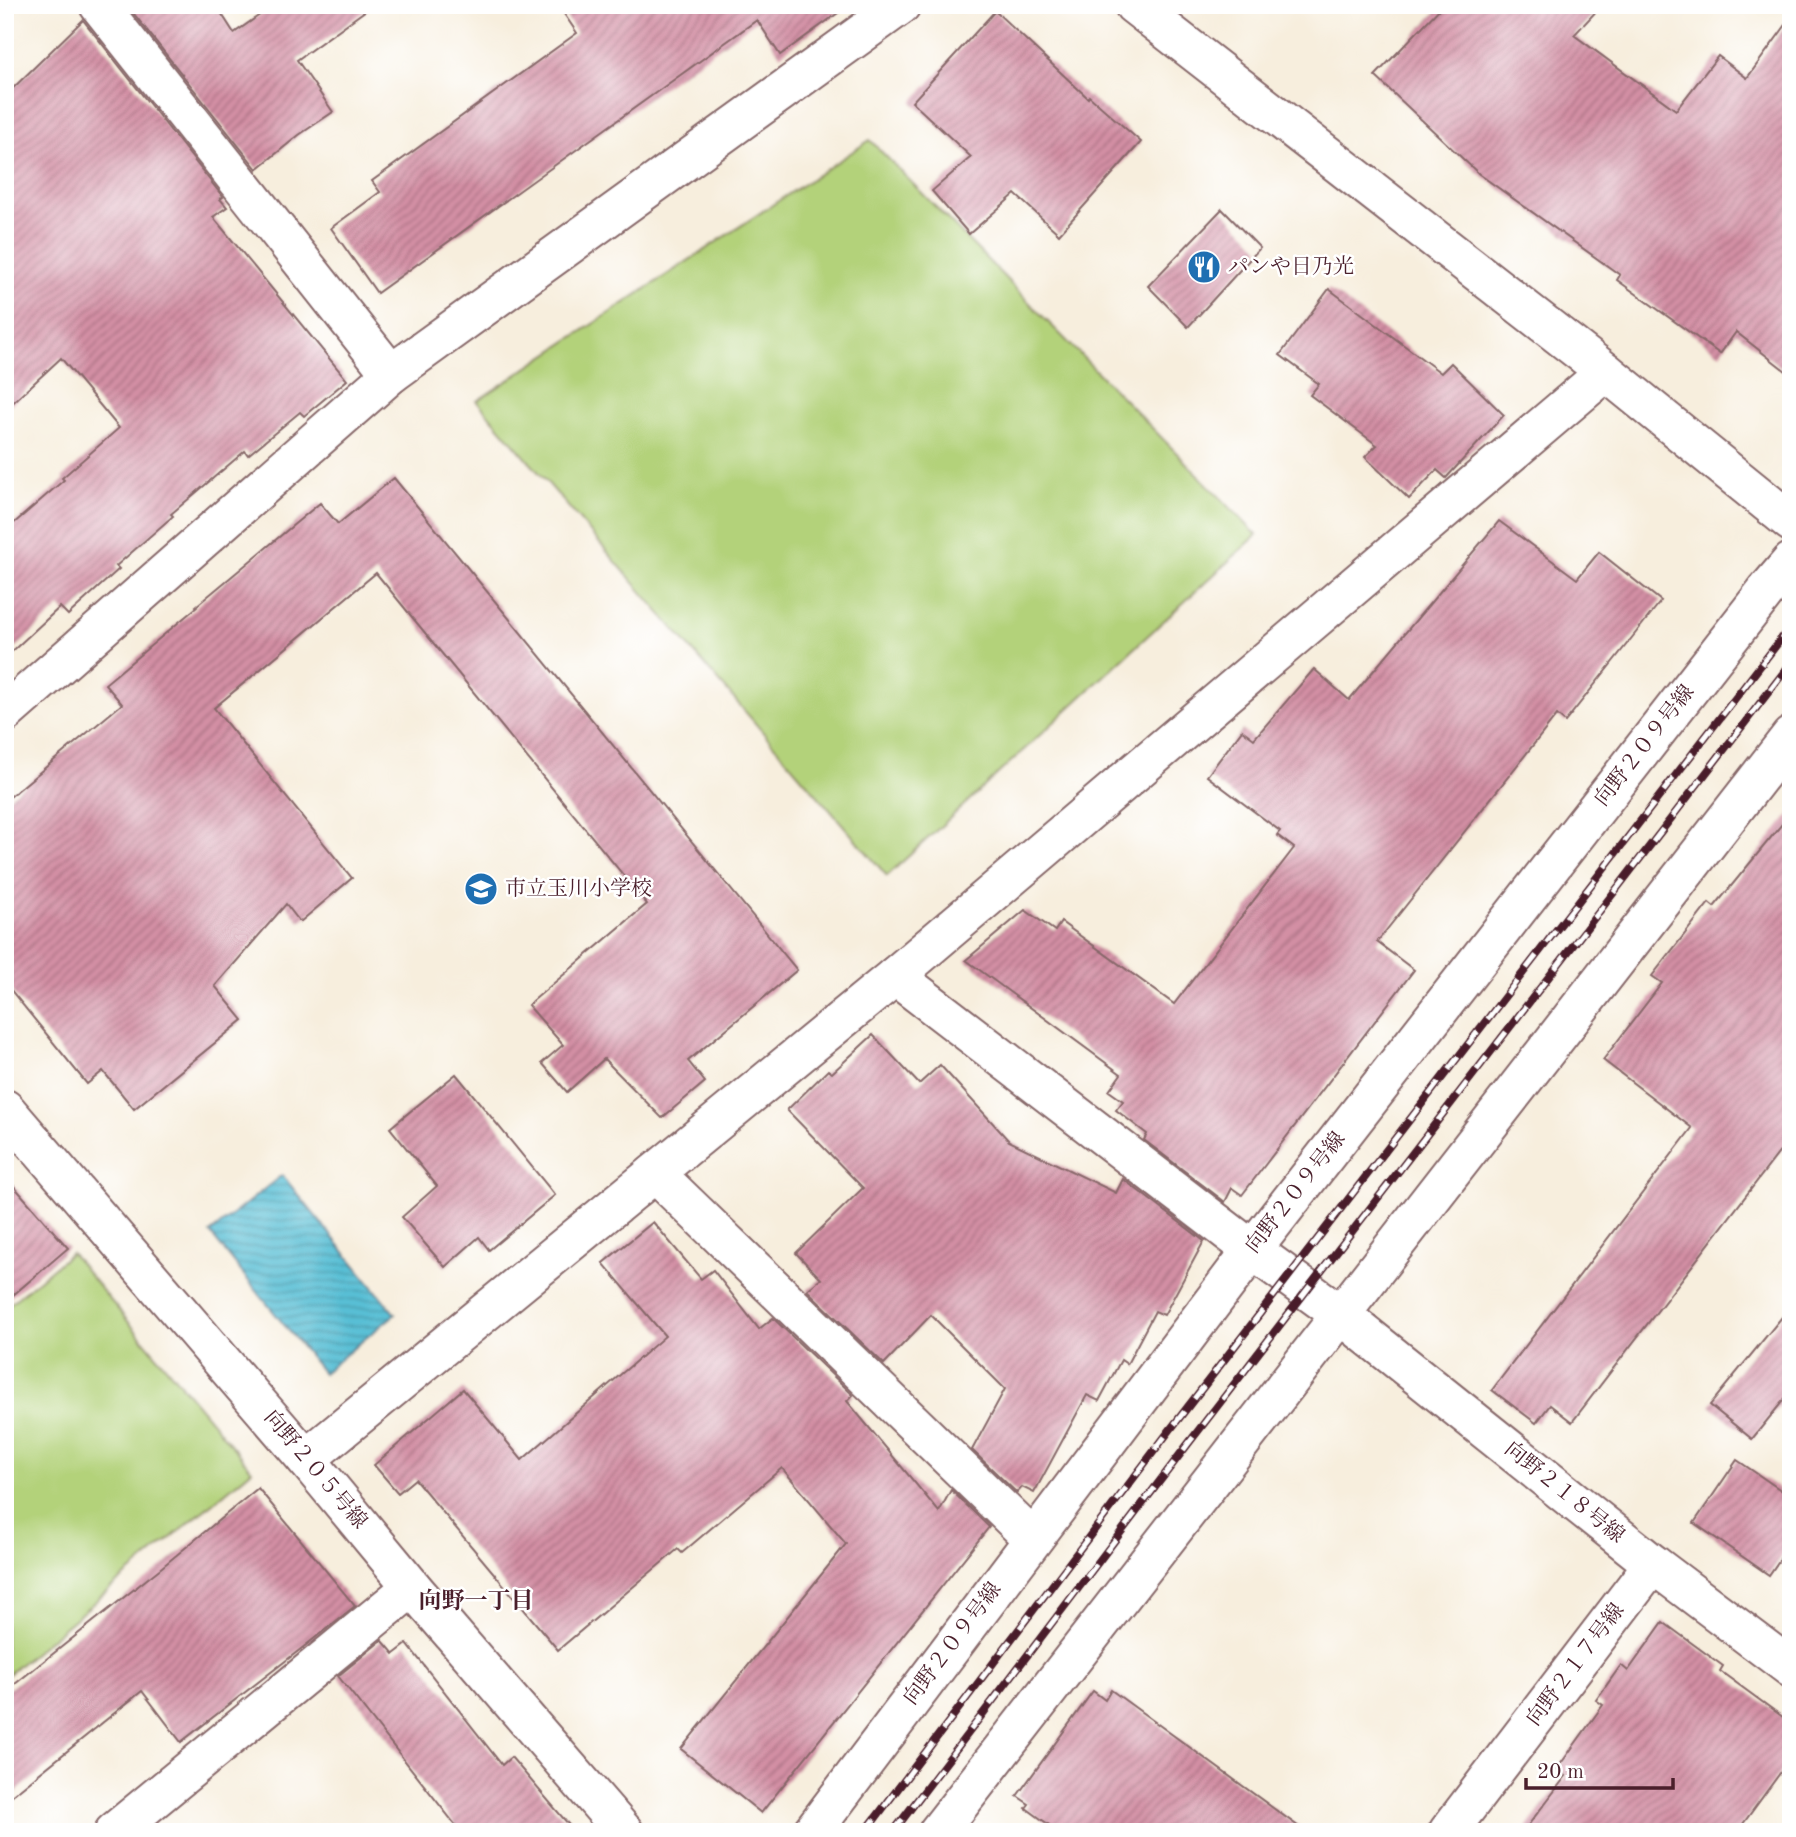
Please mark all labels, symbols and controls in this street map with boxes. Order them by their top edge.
restaurant icon: パンや日乃光 [1185,248,1223,286]
place label: パンや日乃光 [1228,255,1354,278]
street label: 向野２０９号線 [1590,680,1699,810]
school or university icon: 市立玉川小学校 [462,870,500,908]
place label: 市立玉川小学校 [505,877,652,900]
street label: 向野２０９号線 [1241,1127,1350,1257]
street label: 向野２０５号線 [260,1406,372,1533]
street label: 向野２１８号線 [1500,1437,1629,1547]
street label: 向野２０９号線 [899,1578,1006,1709]
district label: 向野一丁目 [419,1588,534,1613]
street label: 向野２１７号線 [1522,1599,1629,1730]
scale bar [1526,1746,1674,1790]
text: 20 m [1537,1762,1584,1783]

